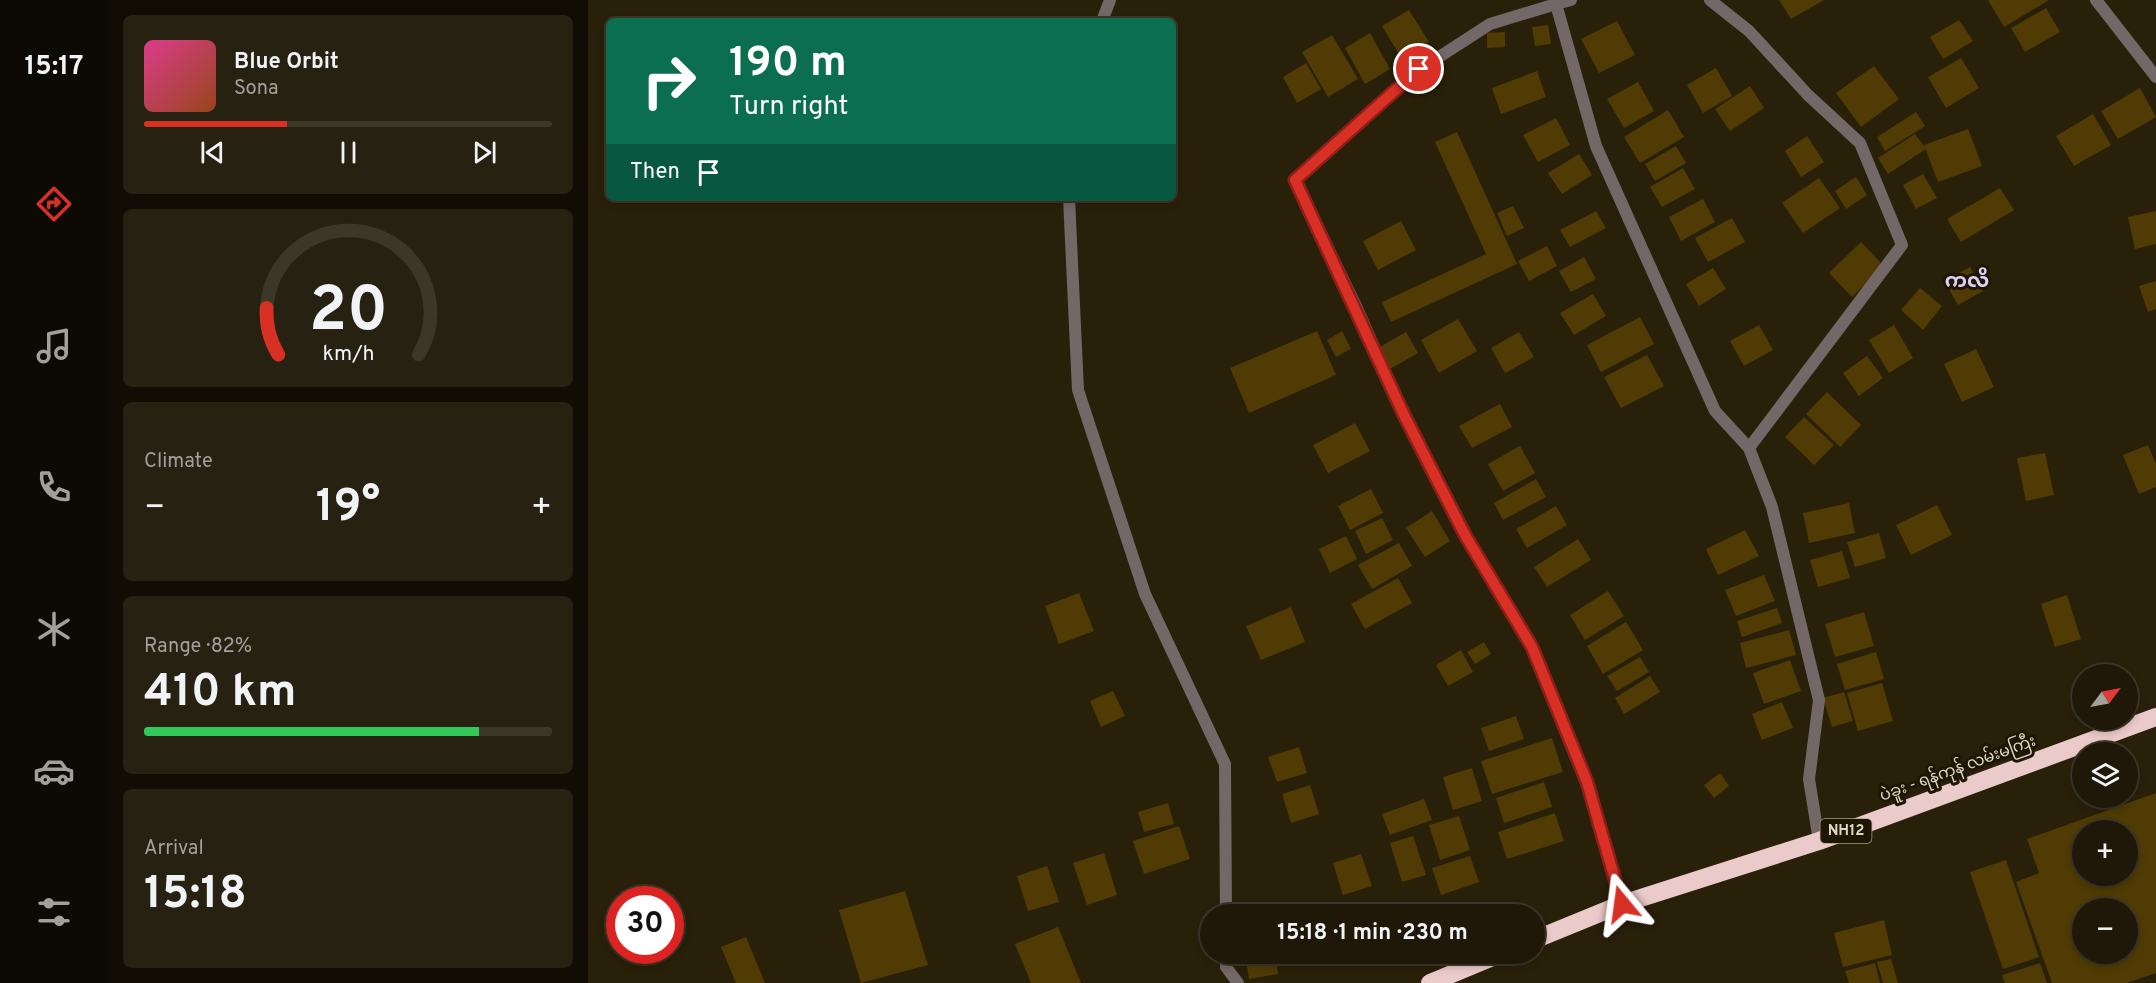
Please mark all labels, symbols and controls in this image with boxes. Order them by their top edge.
text: 190 m [729,38,847,91]
icon: right [630,42,708,120]
pin [1393,43,1444,94]
text: Blue Orbit [234,49,339,76]
text: 15:17 [24,50,84,84]
icon: arrive [1402,52,1435,85]
text: Sona [234,76,279,102]
text: Turn right [729,90,848,124]
icon: previous [196,136,229,169]
icon: pause [332,136,365,169]
icon: next [468,136,501,169]
icon: arrive [692,156,725,189]
text: Then [630,159,680,186]
icon: directions [33,183,75,225]
district label: ကလိ [1945,267,1989,295]
text: 20 [308,274,388,353]
icon: music [33,325,75,367]
text: km/h [322,341,374,368]
text: Climate [144,449,213,475]
icon: phone [33,466,75,508]
text: 19° [316,480,380,537]
text: − [144,488,165,530]
text: + [531,488,552,530]
icon: climate [33,608,75,650]
text: Range · 82% [144,634,252,660]
north arrow [2072,664,2138,730]
map controls [2072,664,2138,964]
text: 410 km [144,665,296,722]
street label: ပဲခူး - ရန်ကုန် လမ်းမကြီး [1876,729,2040,809]
button: layers [2072,742,2138,808]
icon: car [33,750,75,792]
road number: NH12 [1820,819,1872,843]
button: + [2072,820,2138,886]
text: Arrival [144,836,204,862]
text: 15:18 [144,867,247,924]
position arrow [1590,872,1654,936]
speed limit sign: 30 [606,886,684,964]
icon: filters [33,891,75,933]
button: − [2072,898,2138,964]
text: 15:18 · 1 min · 230 m [1277,920,1468,947]

